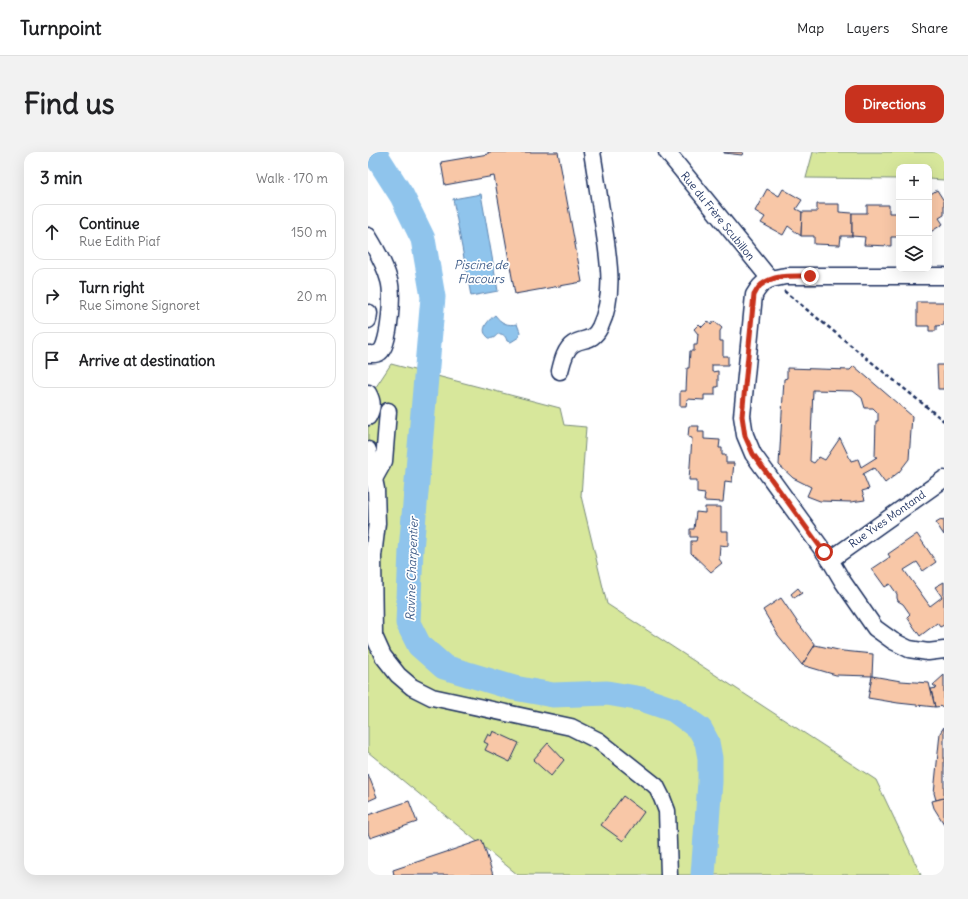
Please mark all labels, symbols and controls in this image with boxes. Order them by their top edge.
text: Turnpoint [20,16,101,40]
text: Map [797,19,824,37]
text: Layers [846,19,889,37]
text: Share [911,19,948,37]
button: Directions [845,85,944,123]
text: Find us [24,86,115,122]
map controls [896,164,932,272]
button: + [896,164,932,200]
text: 3 min [40,167,82,189]
street label: Rue du Frère Scubillon [678,169,758,263]
text: Walk · 170 m [256,170,328,187]
button: − [896,200,932,236]
text: Continue [79,214,140,233]
icon: ahead [41,221,63,243]
text: 150 m [291,224,327,241]
text: Rue Edith Piaf [79,233,160,250]
button: layers [896,236,932,272]
water label: Piscine de Flacours [454,257,509,286]
route end [801,267,819,285]
text: Turn right [79,278,144,297]
icon: right [41,285,63,307]
text: 20 m [297,288,327,305]
text: Rue Simone Signoret [79,297,200,314]
icon: arrive [41,349,63,371]
text: Arrive at destination [79,351,215,370]
street label: Rue Yves Montand [846,487,929,551]
water label: Ravine Charpentier [402,515,421,621]
route start [815,543,833,561]

